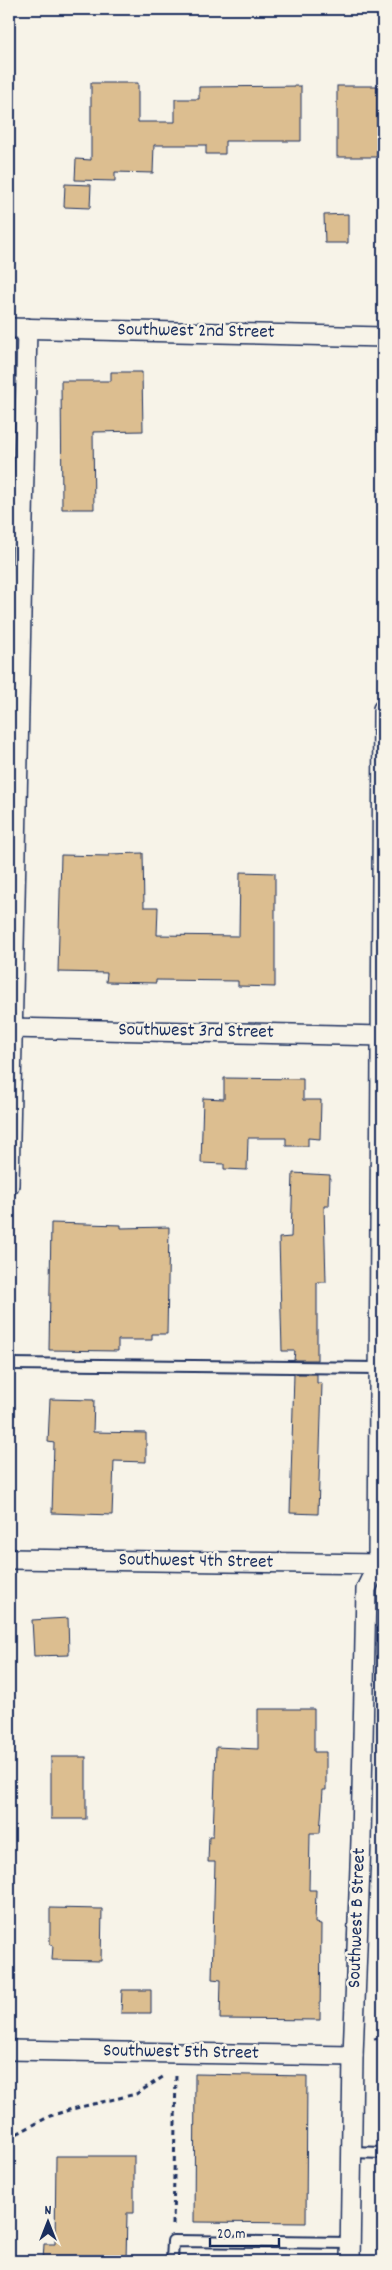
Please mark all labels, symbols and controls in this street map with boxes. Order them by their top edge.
street label: Southwest 2nd Street [117,317,275,347]
street label: Southwest 3rd Street [118,1017,274,1047]
street label: Southwest 4th Street [118,1547,274,1577]
street label: Southwest B Street [342,1847,374,1989]
street label: Southwest 5th Street [103,2038,259,2068]
north arrow [22,2198,72,2248]
text: N [45,2201,52,2221]
scale bar [210,2215,278,2247]
text: 20 m [217,2224,245,2246]

